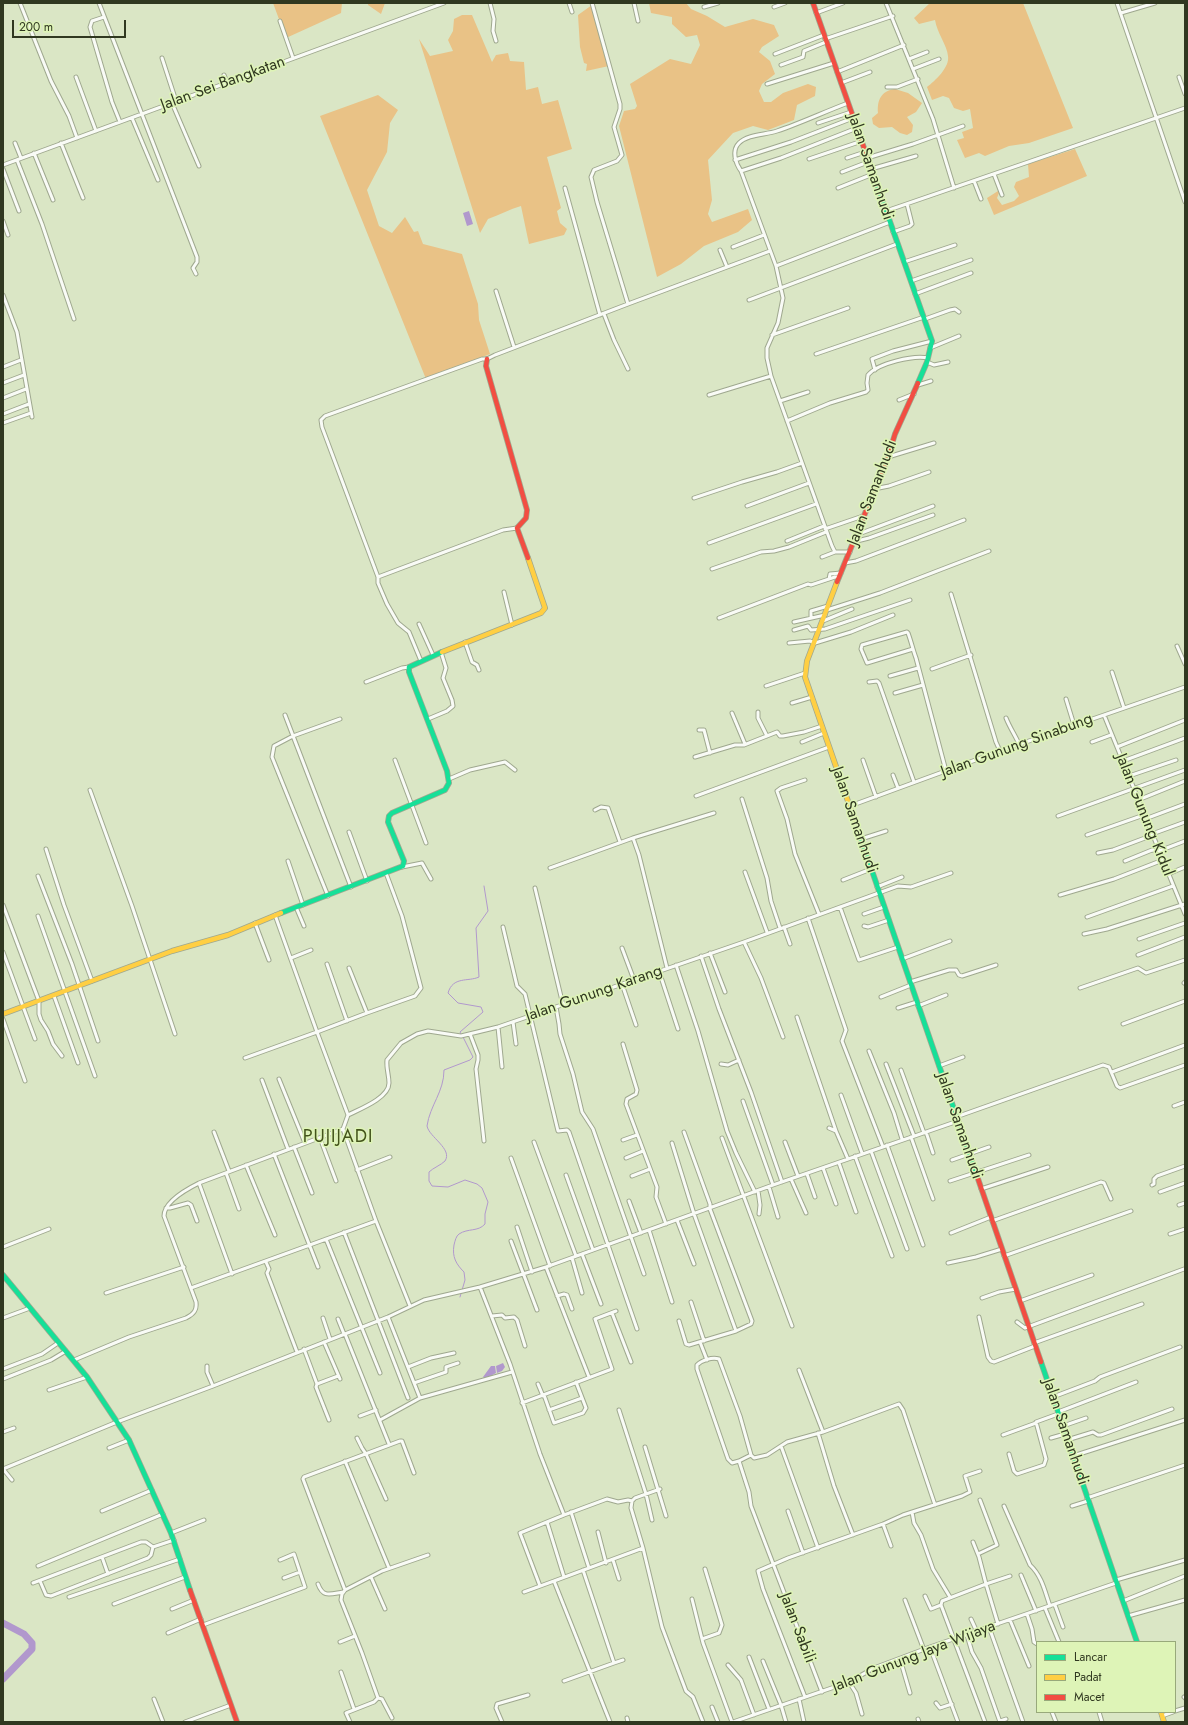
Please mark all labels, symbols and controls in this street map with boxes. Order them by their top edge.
scale bar [14,12,128,38]
text: 200 m [19,18,53,36]
street label: Jalan Sei Bangkatan [158,53,288,115]
street label: Jalan Samanhudi [843,111,897,223]
street label: Jalan Samanhudi [844,438,902,548]
street label: Jalan Gunung Sinabung [938,710,1096,782]
street label: Jalan Gunung Kidul [1111,751,1177,879]
street label: Jalan Samanhudi [827,764,881,876]
street label: Jalan Gunung Karang [523,962,665,1026]
street label: Jalan Samanhudi [932,1070,986,1182]
district label: PUJIJADI [303,1127,373,1149]
street label: Jalan Samanhudi [1038,1376,1092,1488]
street label: Jalan Sabili [775,1590,819,1666]
street label: Jalan Gunung Jaya Wijaya [830,1617,998,1697]
legend [1036,1641,1176,1713]
text: Lancar [1074,1648,1107,1666]
text: Padat [1074,1668,1101,1686]
text: Macet [1074,1688,1104,1706]

